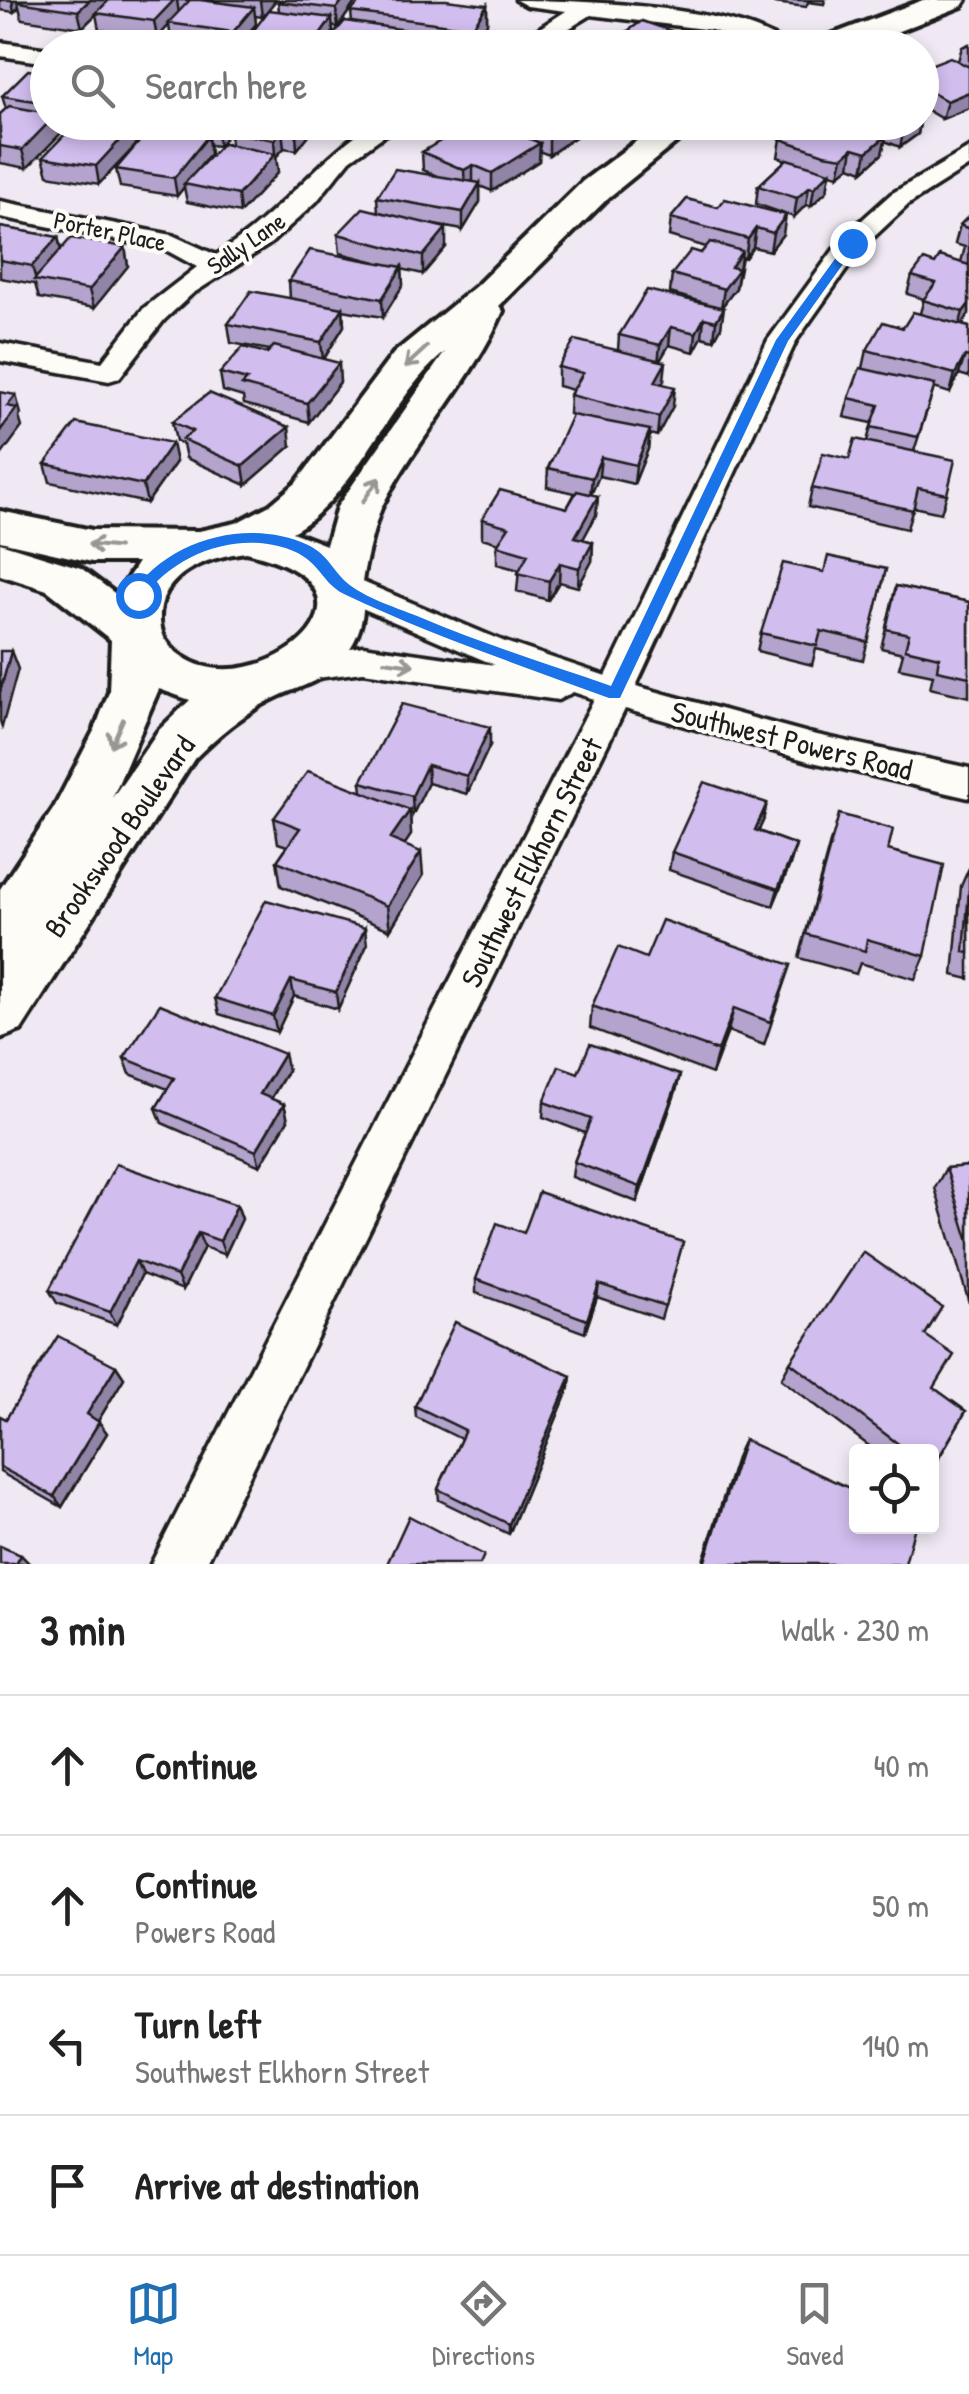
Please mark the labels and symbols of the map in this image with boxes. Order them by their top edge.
street label: Porter Place [51,203,169,259]
street label: Sally Lane [200,204,292,282]
route end [830,221,876,267]
one-way arrow [404,345,428,369]
one-way arrow [360,476,381,504]
one-way arrow [88,536,120,555]
route start [116,573,162,619]
one-way arrow [382,655,415,673]
street label: Southwest Powers Road [667,691,917,789]
one-way arrow [107,717,125,748]
street label: Brookswood Boulevard [34,727,204,945]
street label: Southwest Elkhorn Street [451,730,612,994]

